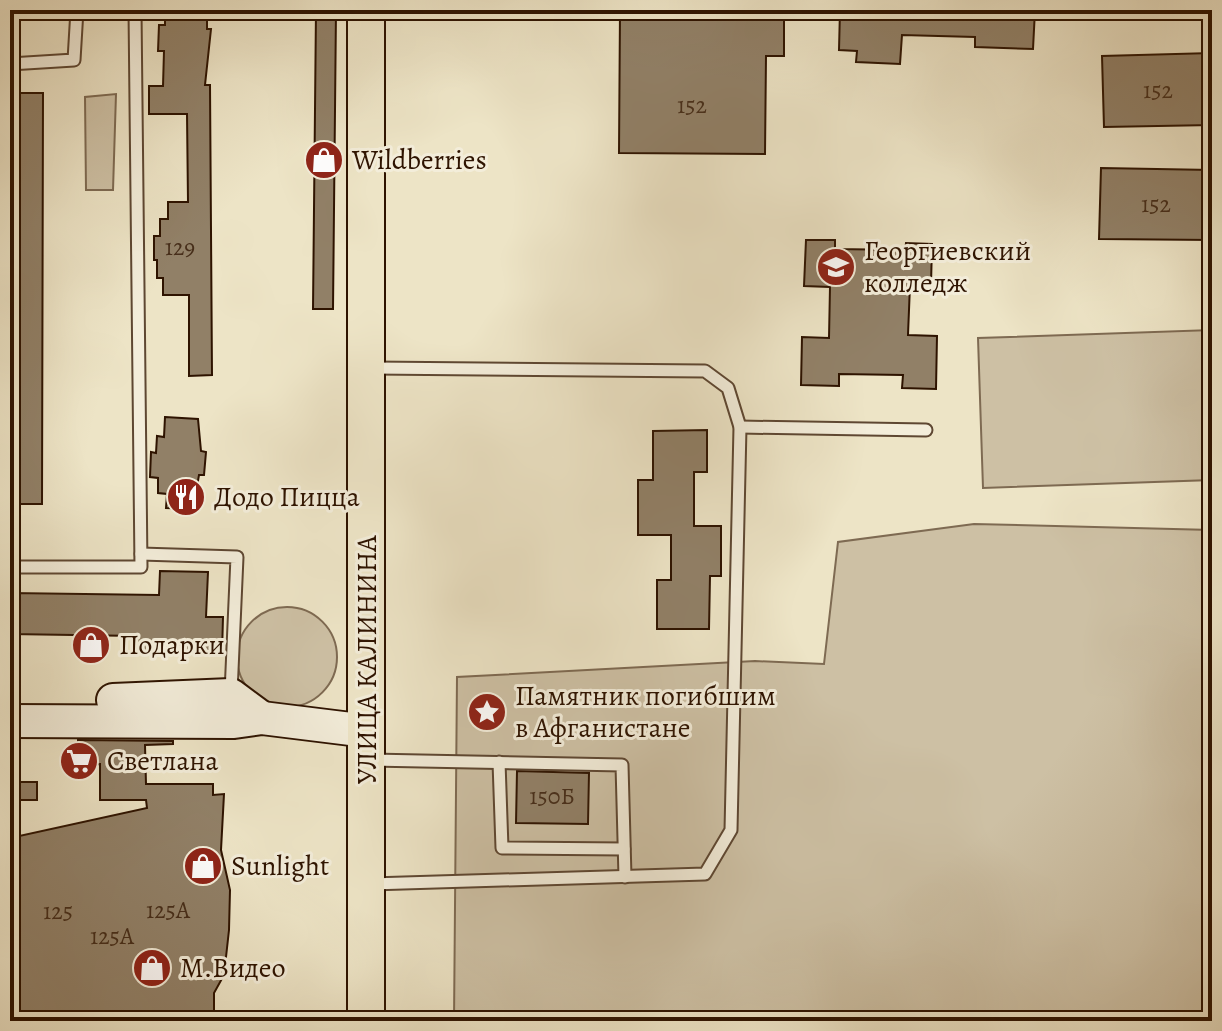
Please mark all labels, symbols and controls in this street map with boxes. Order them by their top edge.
house number: 152 [1143,74,1173,106]
house number: 152 [677,89,707,121]
shop icon: Wildberries [303,139,345,181]
place label: Wildberries [351,141,487,179]
house number: 152 [1141,188,1171,220]
house number: 129 [165,231,195,263]
place label: Георгиевский колледж [864,232,1031,302]
school or university icon: Георгиевский колледж [815,246,857,288]
restaurant icon: Додо Пицца [165,476,207,518]
place label: Додо Пицца [214,478,360,516]
street label: УЛИЦА КАЛИНИНА [348,535,386,785]
shop icon: Подарки [70,624,112,666]
place label: Подарки [119,626,225,664]
place label: Памятник погибшим в Афганистане [515,677,776,747]
place icon: Памятник погибшим в Афганистане [466,691,508,733]
supermarket icon: Светлана [58,740,100,782]
place label: Светлана [107,742,219,780]
house number: 150Б [529,780,575,812]
shop icon: Sunlight [182,845,224,887]
place label: Sunlight [231,847,329,885]
house number: 125А [146,894,191,926]
house number: 125 [43,895,73,927]
house number: 125А [90,920,135,952]
shop icon: М.Видео [131,947,173,989]
place label: М.Видео [180,949,286,987]

